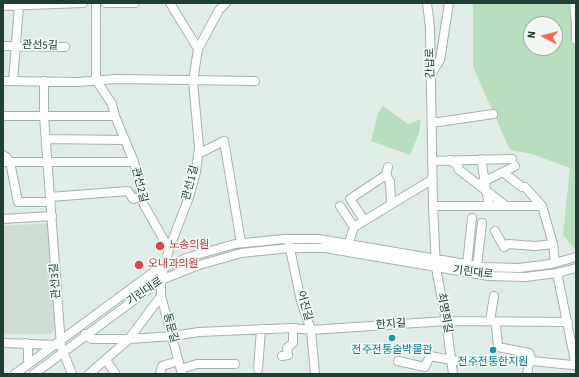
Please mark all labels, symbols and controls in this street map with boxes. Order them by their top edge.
north arrow [523,16,563,56]
text: N [524,30,539,39]
street label: 관선5길 [22,39,58,53]
street label: 간납로 [424,48,438,78]
street label: 관선1길 [180,164,202,202]
street label: 관선2길 [128,166,150,204]
place label: 노송의원 [169,239,209,253]
marker: 노송의원 [154,240,166,252]
place label: 오내과의원 [148,258,199,272]
marker: 오내과의원 [133,259,145,271]
street label: 관선3길 [48,263,64,299]
street label: 기린대로 [452,264,494,282]
street label: 기린대로 [125,275,165,309]
street label: 어진길 [293,290,315,322]
street label: 최명희길 [434,292,454,334]
street label: 동문길 [160,312,180,344]
street label: 한지길 [375,317,407,333]
marker: 전주전통술박물관 [387,333,397,343]
place label: 전주전통술박물관 [352,344,432,358]
marker: 전주전통한지원 [488,345,498,355]
place label: 전주전통한지원 [458,356,528,370]

